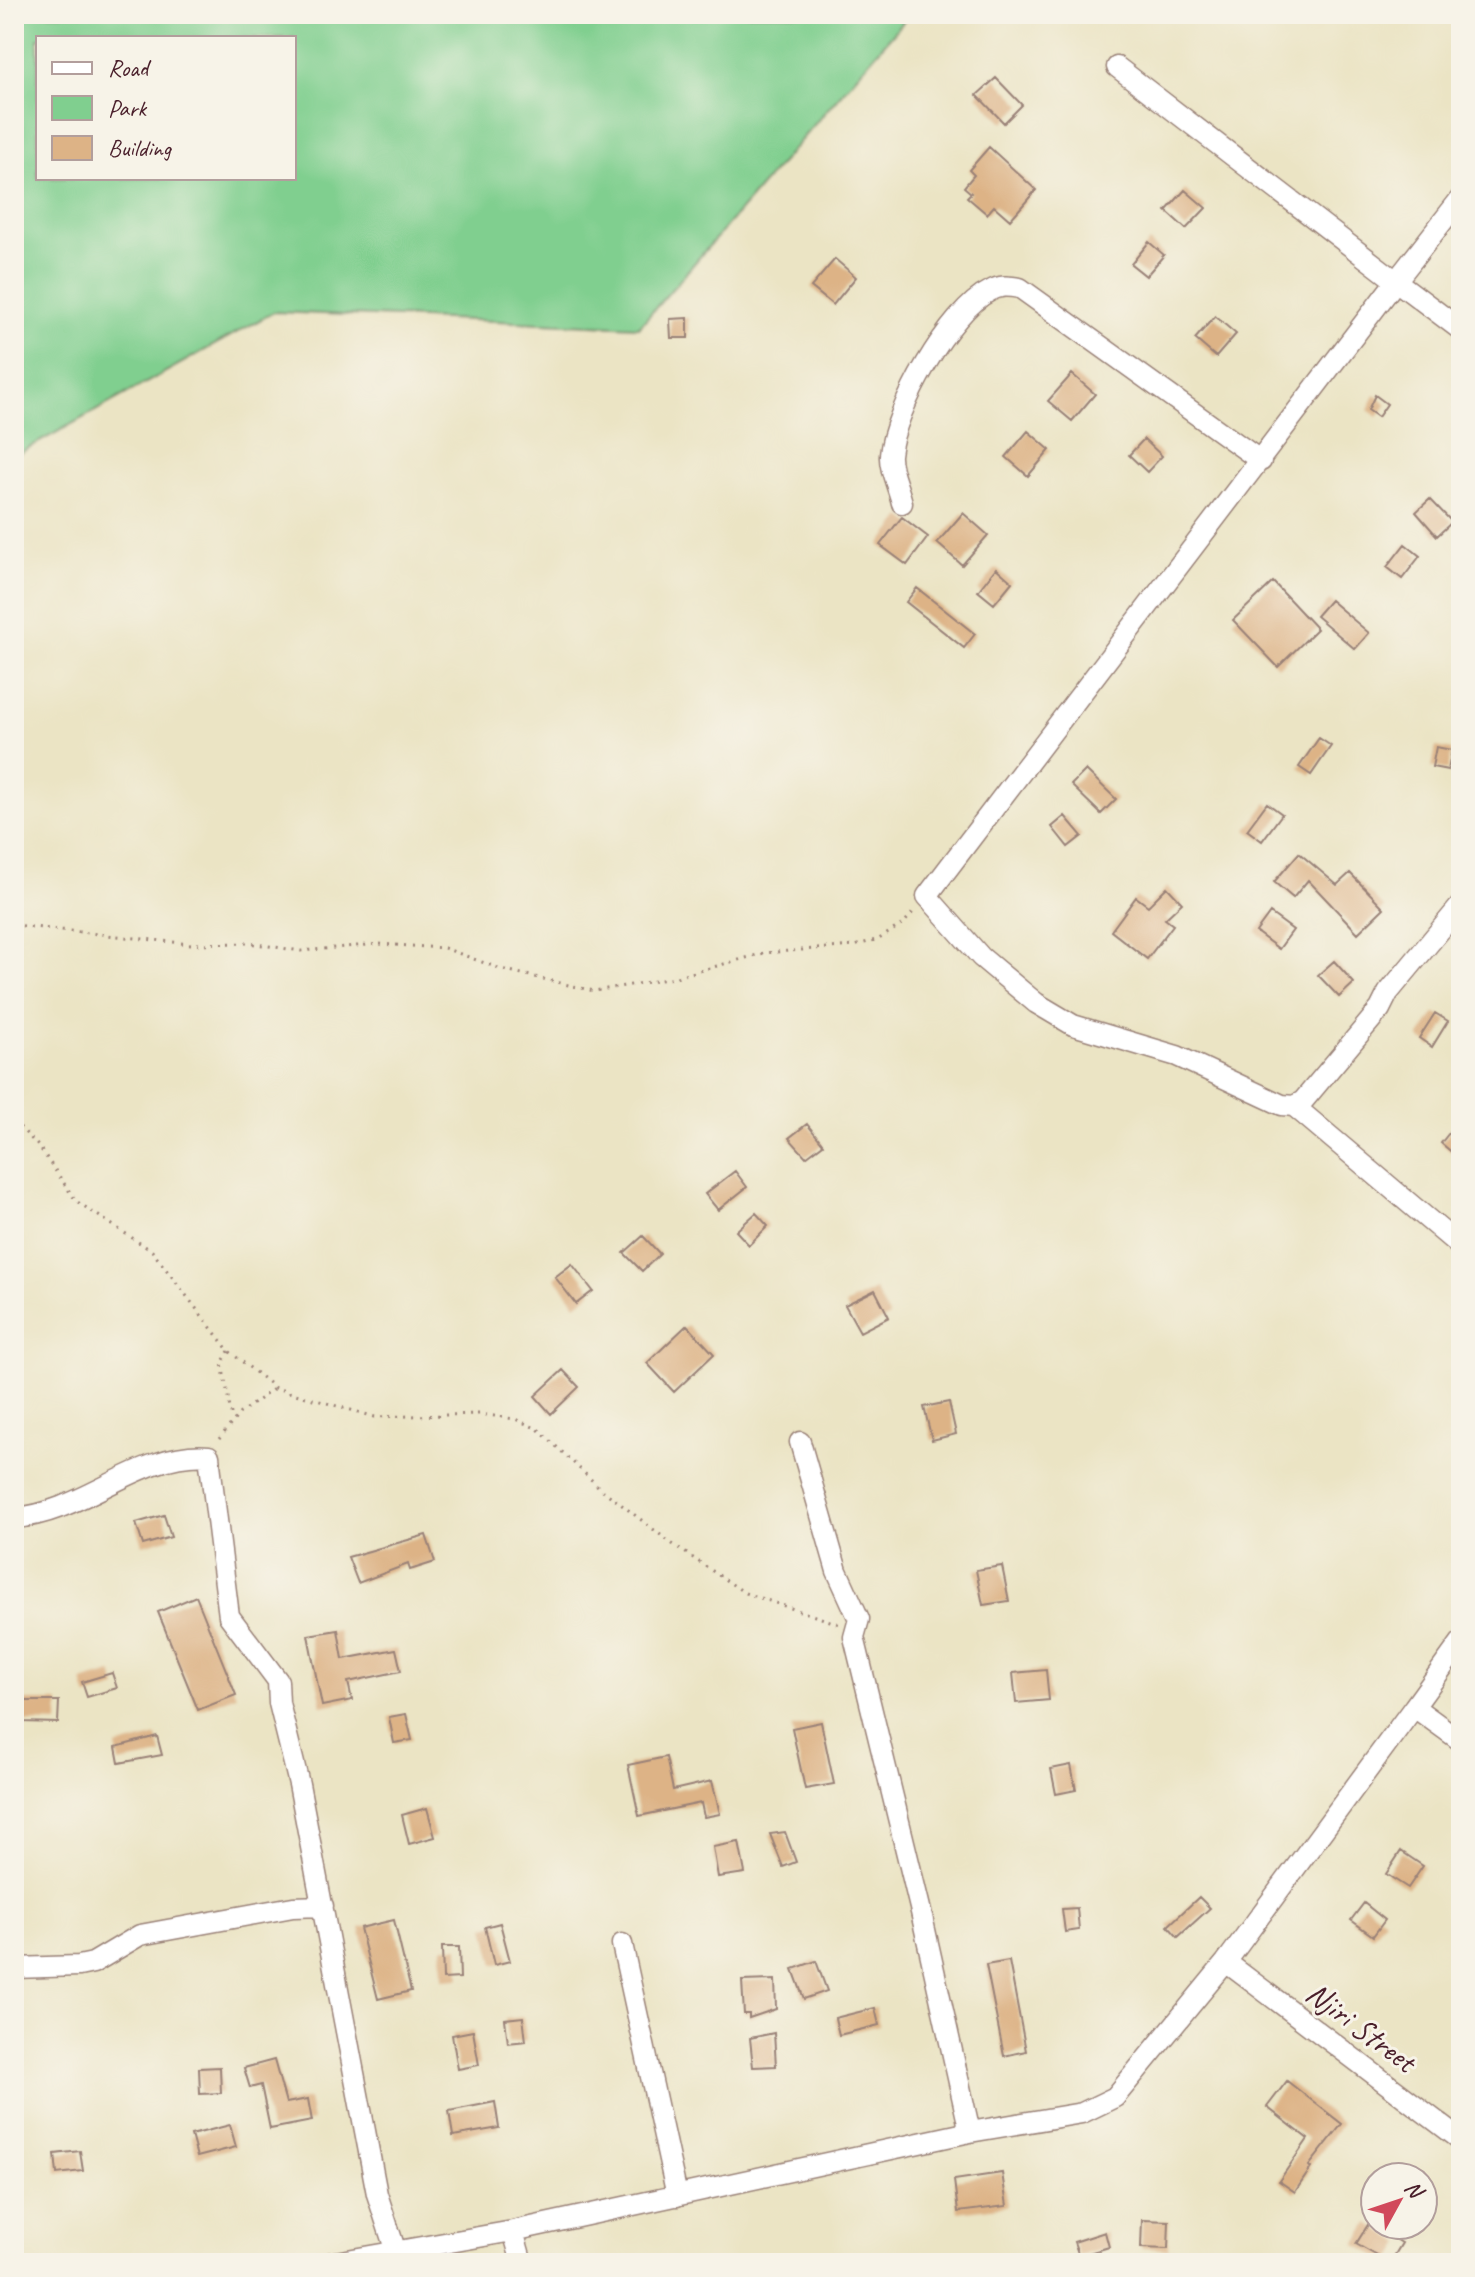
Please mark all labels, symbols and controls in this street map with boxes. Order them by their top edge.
legend [36,36,296,180]
text: Road [108,53,152,83]
text: Park [108,93,148,123]
text: Building [108,133,173,163]
street label: Njiri Street [1298,1973,1427,2084]
north arrow [1359,2161,1439,2241]
text: N [1398,2175,1431,2206]

